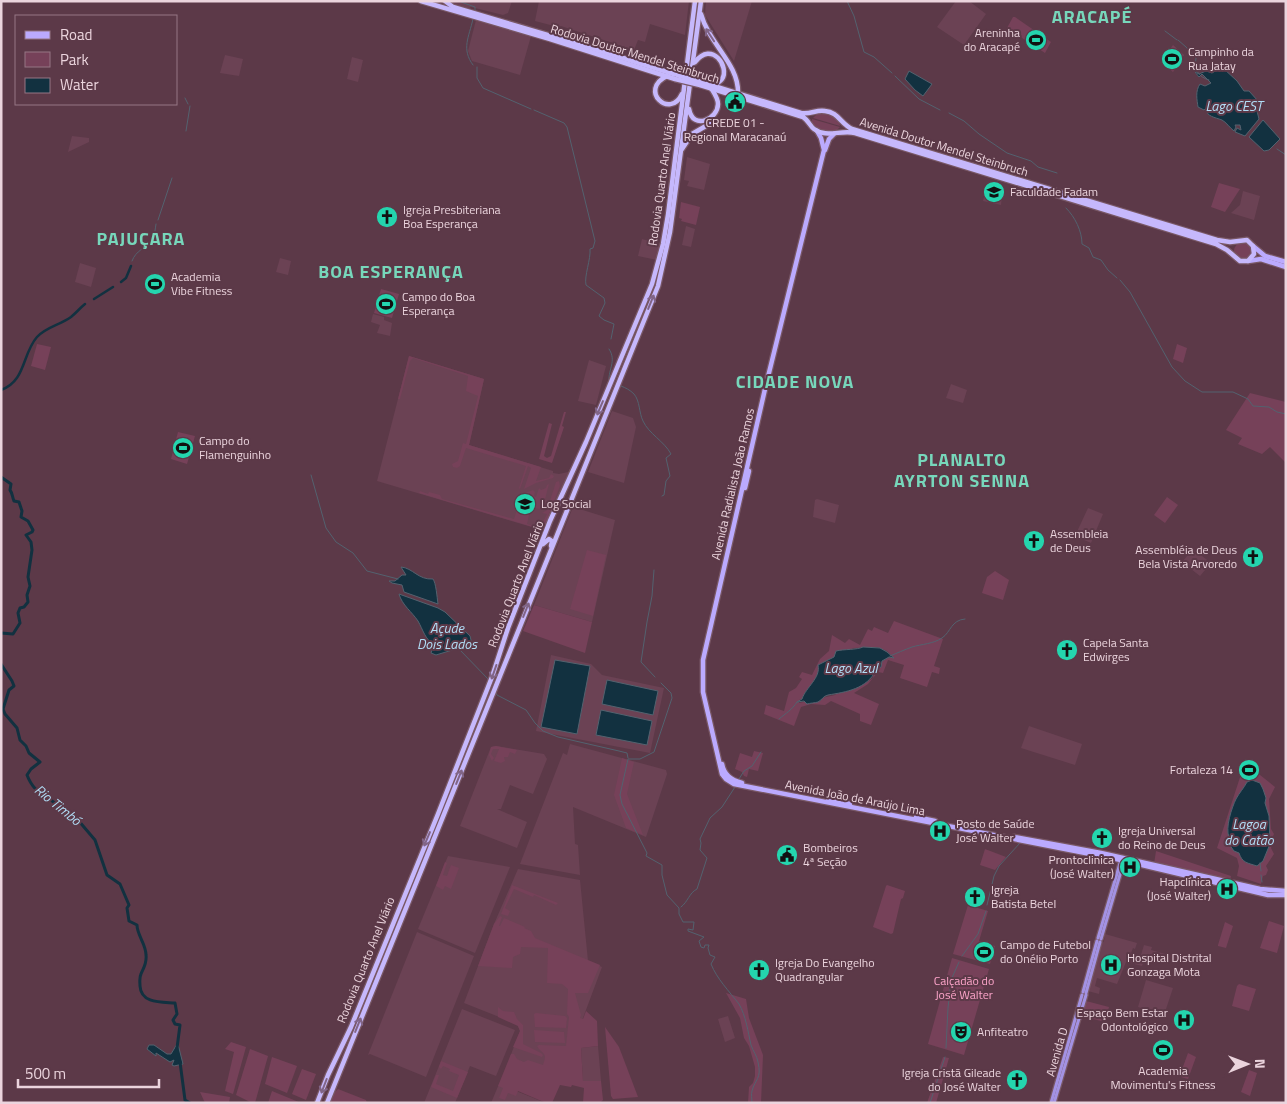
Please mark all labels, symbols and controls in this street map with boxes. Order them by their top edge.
district label: ARACAPÉ [1052,3,1132,30]
legend [15,15,178,105]
street label: Rodovia Doutor Mendel Steinbruch [548,19,722,88]
text: Road [60,23,92,46]
place label: Areninha do Aracapé [964,23,1020,56]
sports icon: Areninha do Aracapé [1024,28,1048,52]
one-way arrow [705,29,715,43]
place label: Campinho da Rua Jatay [1188,42,1254,75]
sports icon: Campinho da Rua Jatay [1160,47,1184,71]
text: Park [60,48,89,71]
text: Water [60,73,99,96]
public building icon: CREDE 01 - Regional Maracanaú [723,90,747,114]
water label: Lago CEST [1205,95,1265,116]
street label: Rodovia Quarto Anel Viário [643,111,680,247]
street label: Avenida Doutor Mendel Steinbruch [858,112,1031,181]
place label: CREDE 01 - Regional Maracanaú [684,113,786,146]
school or university icon: Faculdade Fadam [982,180,1006,204]
place label: Faculdade Fadam [1010,182,1098,201]
place label: Igreja Presbiteriana Boa Esperança [403,200,501,233]
church icon: Igreja Presbiteriana Boa Esperança [375,205,399,229]
district label: PAJUÇARA [97,225,185,252]
district label: BOA ESPERANÇA [318,258,464,285]
place label: Academia Vibe Fitness [171,267,233,300]
sports icon: Academia Vibe Fitness [143,272,167,296]
place label: Campo do Boa Esperança [402,287,475,320]
sports icon: Campo do Boa Esperança [374,292,398,316]
one-way arrow [647,295,656,310]
district label: CIDADE NOVA [736,368,854,395]
one-way arrow [595,400,605,415]
street label: Avenida Radialista João Ramos [706,406,759,562]
place label: Campo do Flamenguinho [199,431,271,464]
sports icon: Campo do Flamenguinho [171,436,195,460]
district label: PLANALTO AYRTON SENNA [894,446,1030,494]
school or university icon: Log Social [513,492,537,516]
place label: Log Social [541,494,591,513]
street label: Rodovia Quarto Anel Viário [483,518,549,650]
place label: Assembleia de Deus [1050,524,1108,557]
church icon: Assembleia de Deus [1022,529,1046,553]
place label: Assembléia de Deus Bela Vista Arvoredo [1135,540,1237,573]
church icon: Assembléia de Deus Bela Vista Arvoredo [1241,545,1265,569]
one-way arrow [522,603,531,618]
water label: Açude Dois Lados [417,617,478,654]
place label: Capela Santa Edwirges [1083,633,1149,666]
church icon: Capela Santa Edwirges [1055,638,1079,662]
water label: Lago Azul [824,657,880,678]
one-way arrow [488,664,498,680]
sports icon: Fortaleza 14 [1237,758,1261,782]
place label: Fortaleza 14 [1170,760,1233,779]
one-way arrow [456,770,465,785]
street label: Avenida João de Araújo Lima [783,775,927,820]
water label: Rio Timbó [30,779,87,831]
water label: Lagoa do Catão [1224,813,1275,850]
place label: Posto de Saúde José Walter [956,814,1035,847]
hospital icon: Posto de Saúde José Walter [928,819,952,843]
place label: Igreja Universal do Reino de Deus [1118,821,1206,854]
church icon: Igreja Universal do Reino de Deus [1090,826,1114,850]
one-way arrow [422,831,432,846]
place label: Bombeiros 4ª Seção [803,838,858,871]
public building icon: Bombeiros 4ª Seção [775,843,799,867]
place label: Prontoclinica (José Walter) [1049,850,1114,883]
hospital icon: Prontoclinica (José Walter) [1118,855,1142,879]
place label: Hapclínica (José Walter) [1147,872,1211,905]
hospital icon: Hapclínica (José Walter) [1215,877,1239,901]
place label: Igreja Batista Betel [991,880,1056,913]
church icon: Igreja Batista Betel [963,885,987,909]
street label: Rodovia Quarto Anel Viário [331,894,400,1026]
place label: Campo de Futebol do Onélio Porto [1000,935,1091,968]
sports icon: Campo de Futebol do Onélio Porto [972,940,996,964]
place label: Hospital Distrital Gonzaga Mota [1127,948,1211,981]
place label: Igreja Do Evangelho Quadrangular [775,953,875,986]
hospital icon: Hospital Distrital Gonzaga Mota [1099,953,1123,977]
church icon: Igreja Do Evangelho Quadrangular [747,958,771,982]
park label: Calçadão do José Walter [934,971,994,1004]
place label: Espaço Bem Estar Odontológico [1077,1003,1168,1036]
hospital icon: Espaço Bem Estar Odontológico [1172,1008,1196,1032]
one-way arrow [354,1018,363,1033]
theatre icon: Anfiteatro [949,1020,973,1044]
place label: Anfiteatro [977,1022,1028,1041]
street label: Avenida D [1040,1025,1073,1079]
sports icon: Academia Movimentu's Fitness [1151,1038,1175,1062]
north arrow [1222,1039,1272,1089]
scale bar [18,1056,159,1088]
text: N [1250,1059,1271,1069]
place label: Academia Movimentu's Fitness [1110,1061,1216,1094]
text: 500 m [25,1062,66,1085]
place label: Igreja Cristã Gileade do José Walter [902,1063,1001,1096]
church icon: Igreja Cristã Gileade do José Walter [1005,1068,1029,1092]
one-way arrow [318,1078,328,1093]

